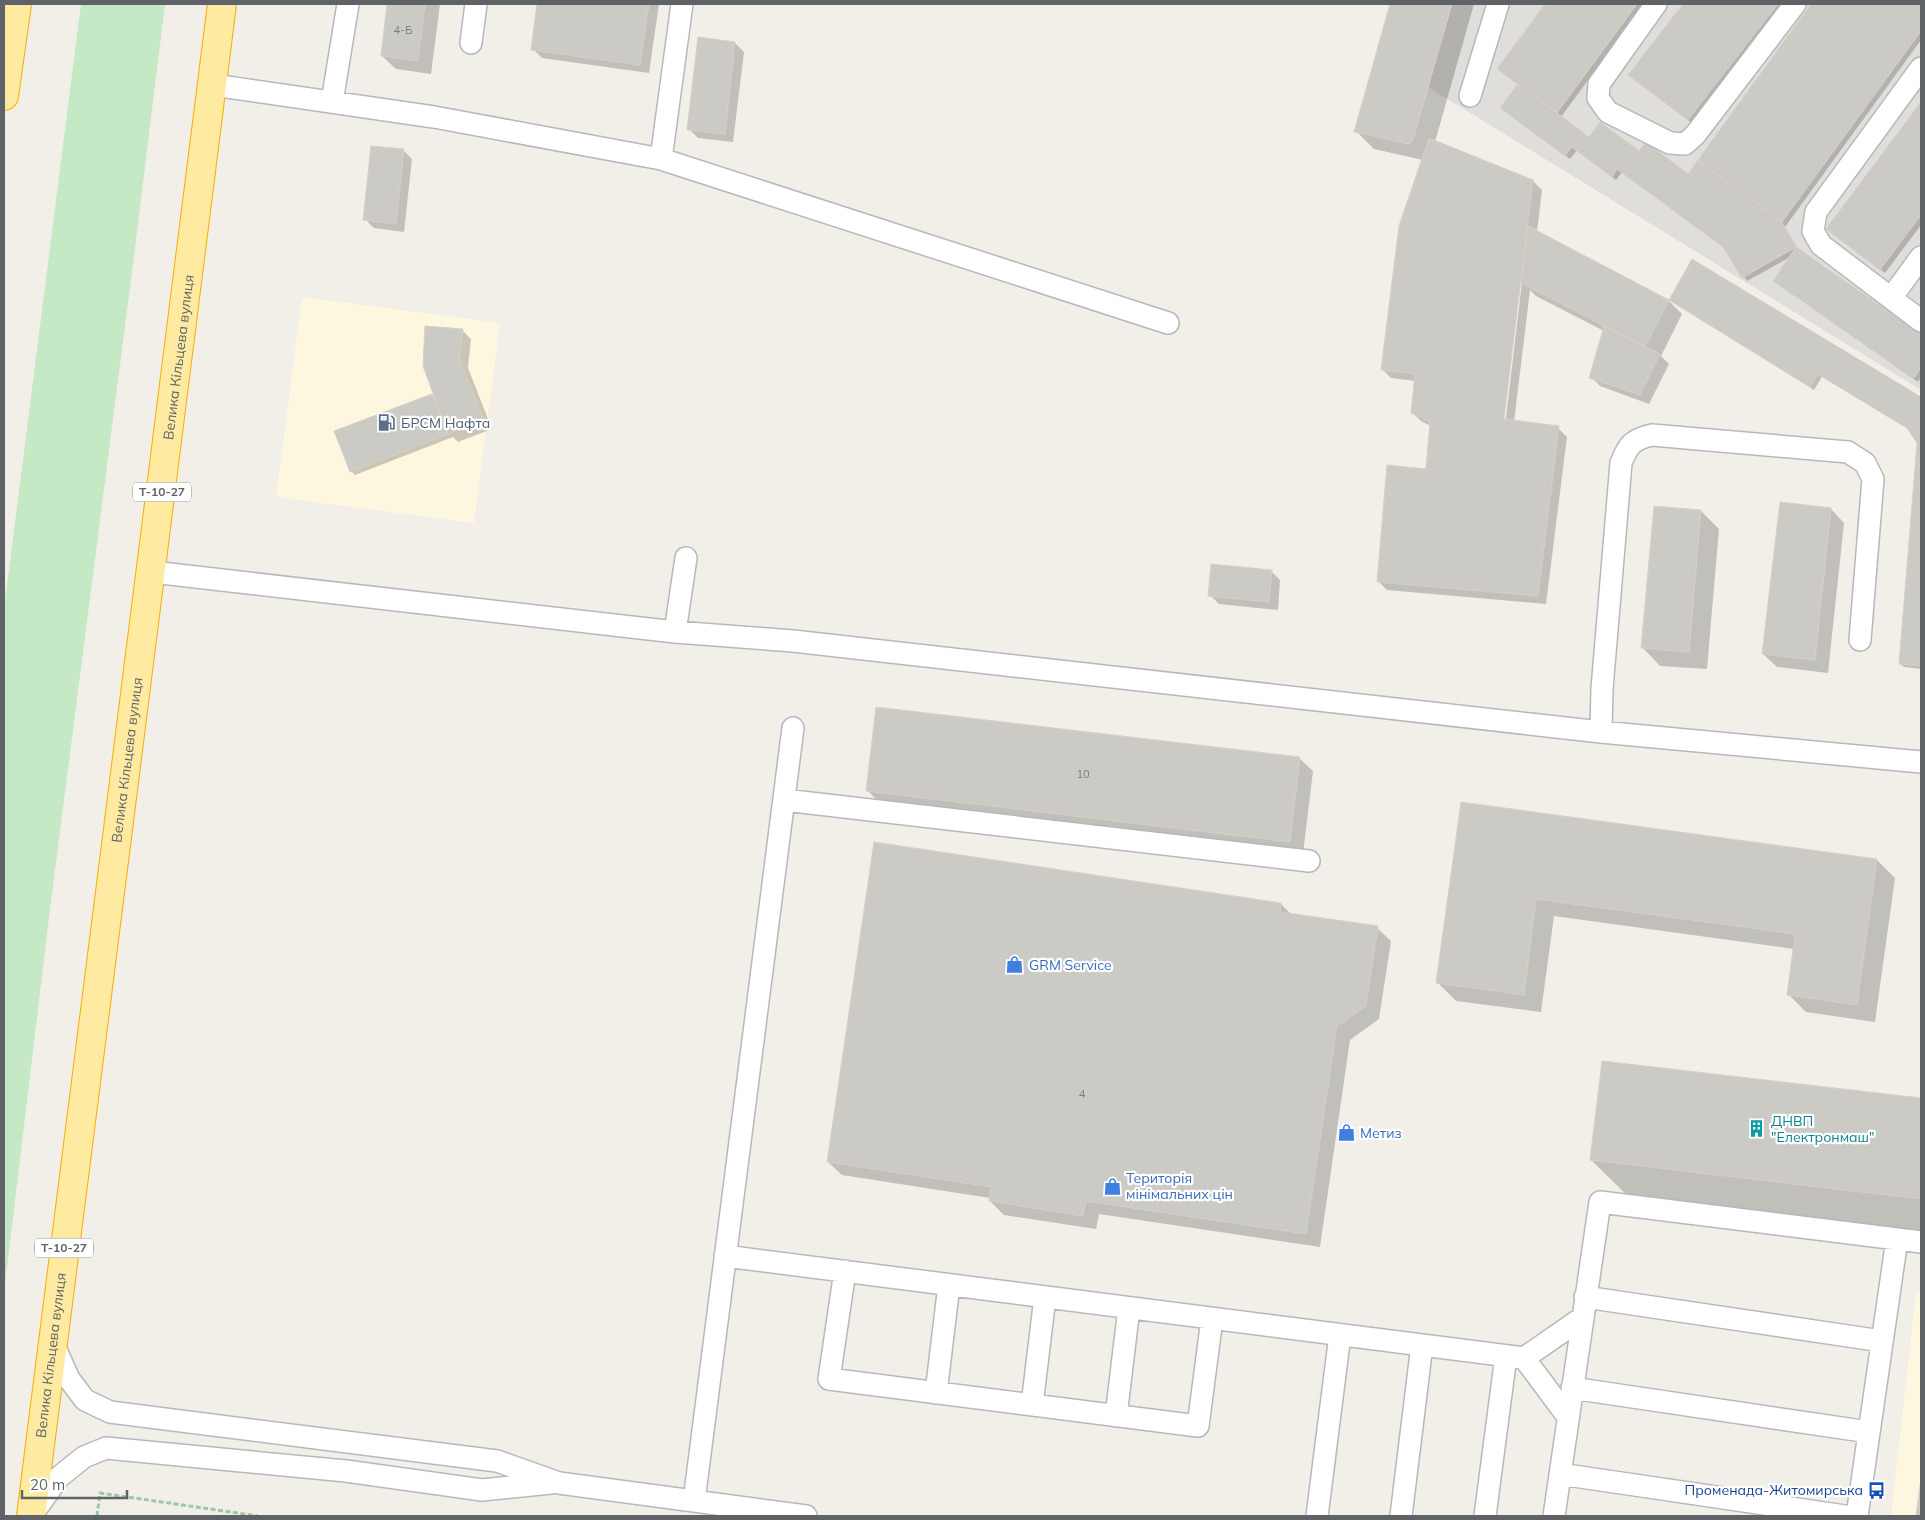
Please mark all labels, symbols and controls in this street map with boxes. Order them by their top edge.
house number: 4-Б [394,23,412,37]
street label: Велика Кільцева вулиця [159,274,198,441]
fuel station icon: БРСМ Нафта [377,413,397,433]
place label: БРСМ Нафта [401,414,490,432]
road number: Т-10-27 [133,482,191,502]
street label: Велика Кільцева вулиця [107,676,146,844]
house number: 10 [1076,767,1090,781]
shop icon: GRM Service [1005,955,1025,975]
place label: GRM Service [1029,956,1112,974]
house number: 4 [1079,1087,1086,1101]
place label: ДНВП "Електронмаш" [1771,1112,1875,1146]
building icon: ДНВП "Електронмаш" [1747,1119,1767,1139]
shop icon: Метиз [1336,1123,1356,1143]
place label: Метиз [1360,1124,1402,1142]
place label: Територія мінімальних цін [1126,1169,1233,1203]
shop icon: Територія мінімальних цін [1102,1176,1122,1196]
road number: Т-10-27 [35,1238,93,1258]
street label: Велика Кільцева вулиця [32,1272,70,1439]
scale bar [22,1468,128,1500]
text: 20 m [30,1475,65,1494]
bus stop icon: Променада-Житомирська [1867,1480,1887,1500]
place label: Променада-Житомирська [1685,1481,1863,1499]

